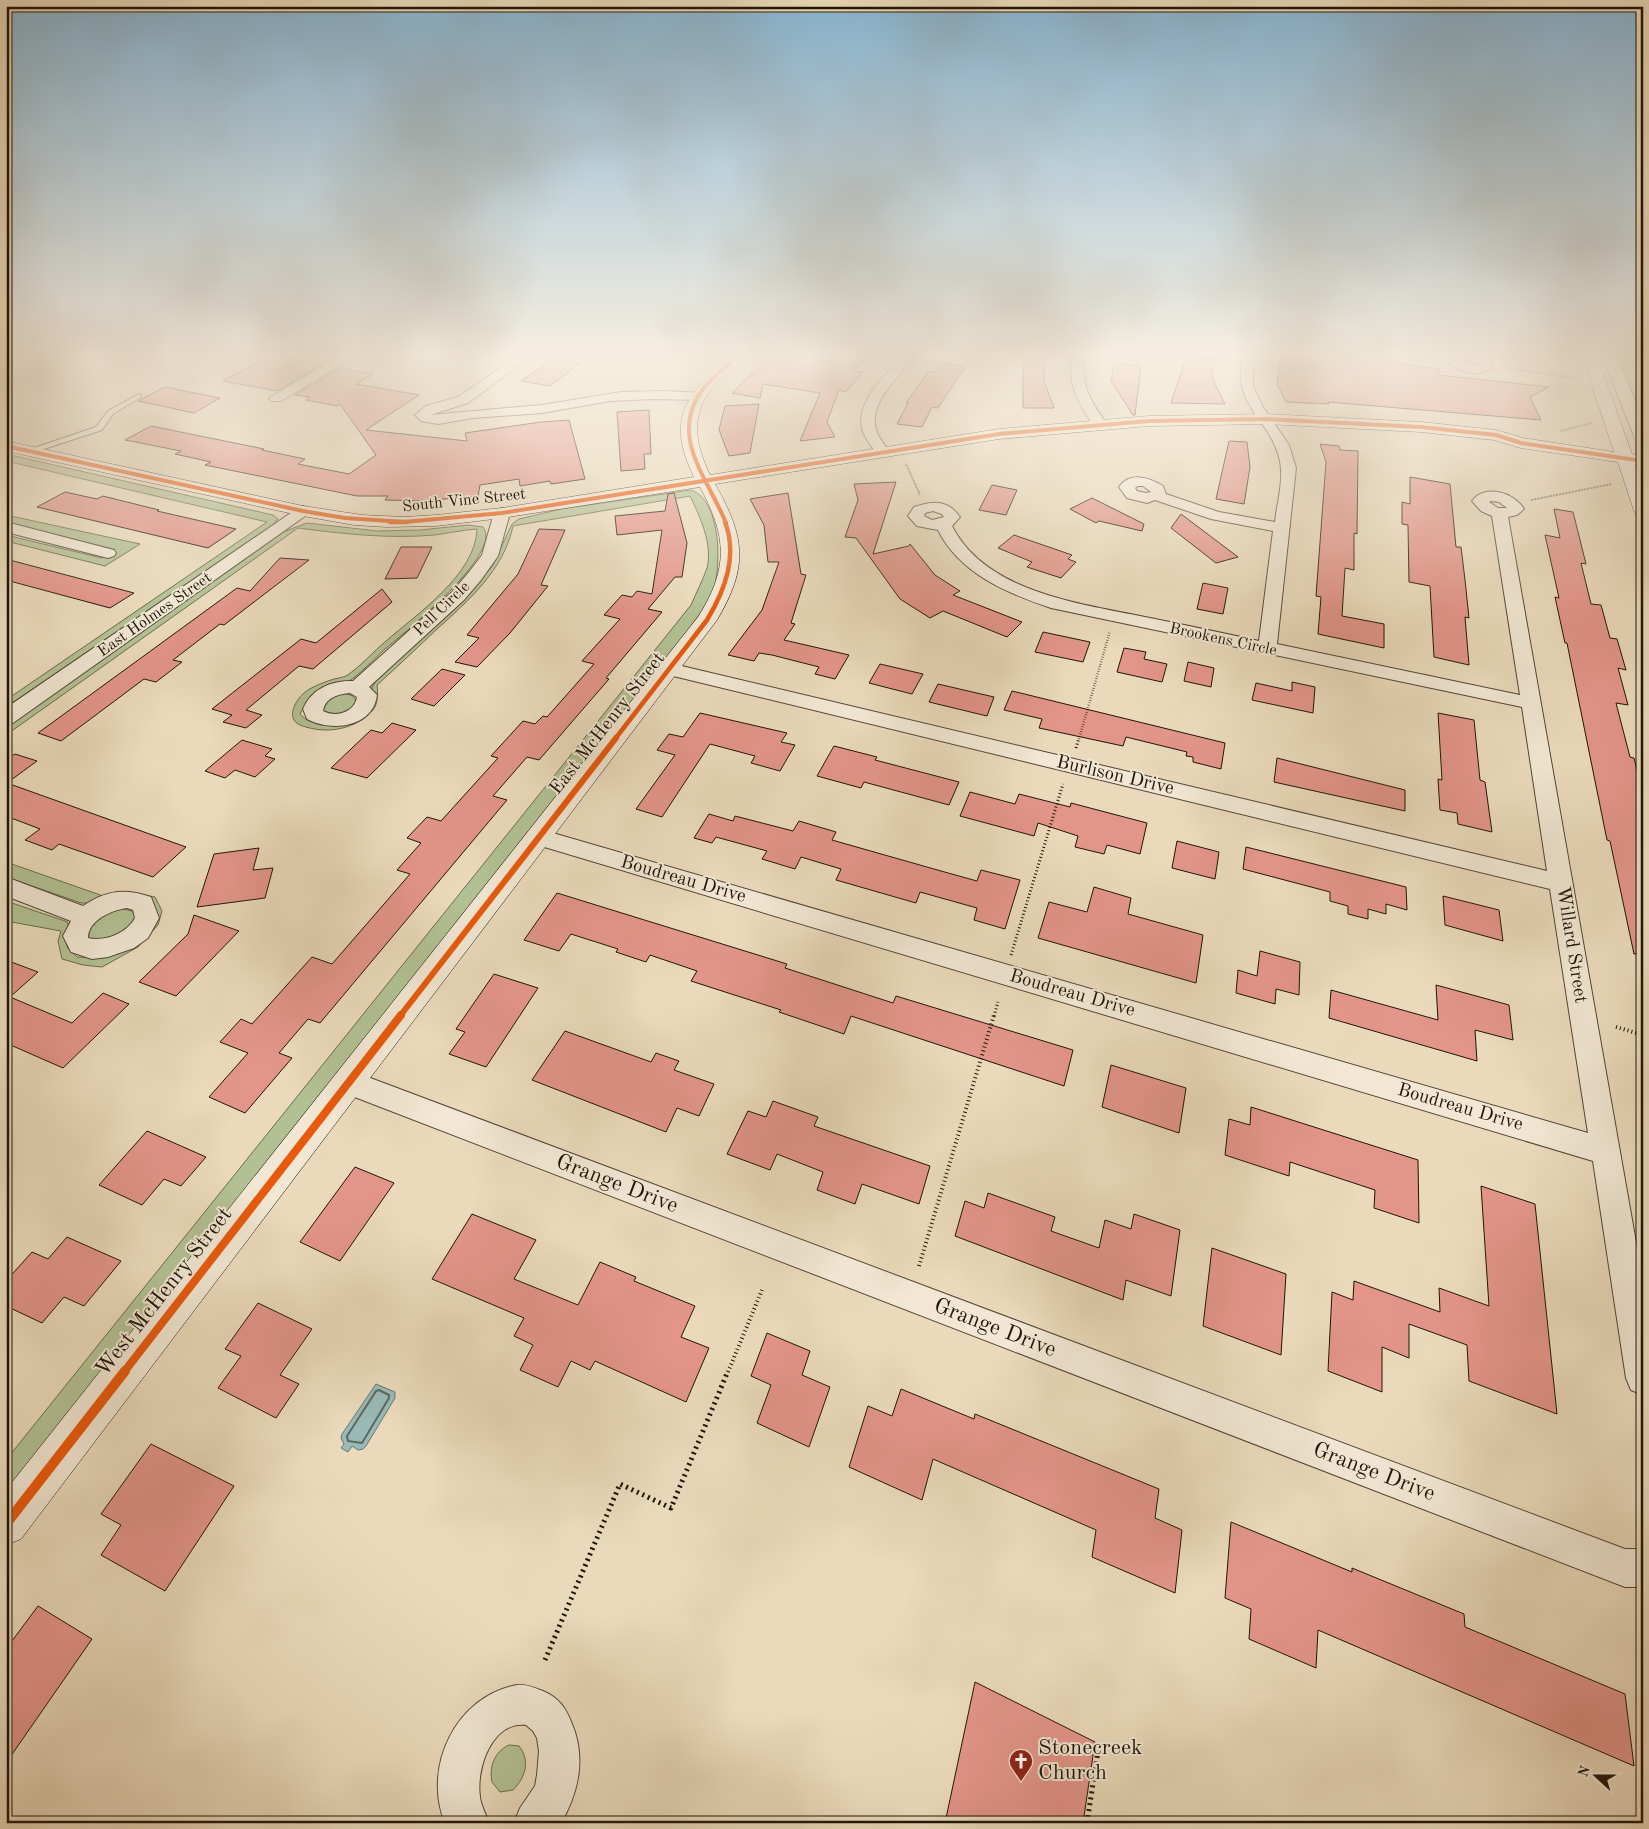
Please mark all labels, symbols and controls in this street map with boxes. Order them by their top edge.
street label: South Vine Street [401,487,527,515]
street label: East Holmes Street [95,570,215,660]
street label: Pell Circle [411,579,473,639]
street label: Brookens Circle [1168,621,1278,659]
street label: East McHenry Street [547,649,669,799]
street label: Burlison Drive [1054,753,1176,799]
street label: Boudreau Drive [618,853,748,907]
street label: Willard Street [1552,885,1590,1005]
street label: Boudreau Drive [1007,967,1137,1021]
street label: Boudreau Drive [1395,1081,1525,1135]
street label: Grange Drive [553,1151,681,1217]
street label: West McHenry Street [91,1204,237,1380]
street label: Grange Drive [931,1295,1059,1361]
street label: Grange Drive [1310,1439,1438,1505]
place label: Stonecreek Church [1038,1737,1143,1784]
church icon: Stonecreek Church [1008,1748,1034,1782]
north arrow [1572,1752,1622,1802]
text: N [1576,1764,1593,1779]

